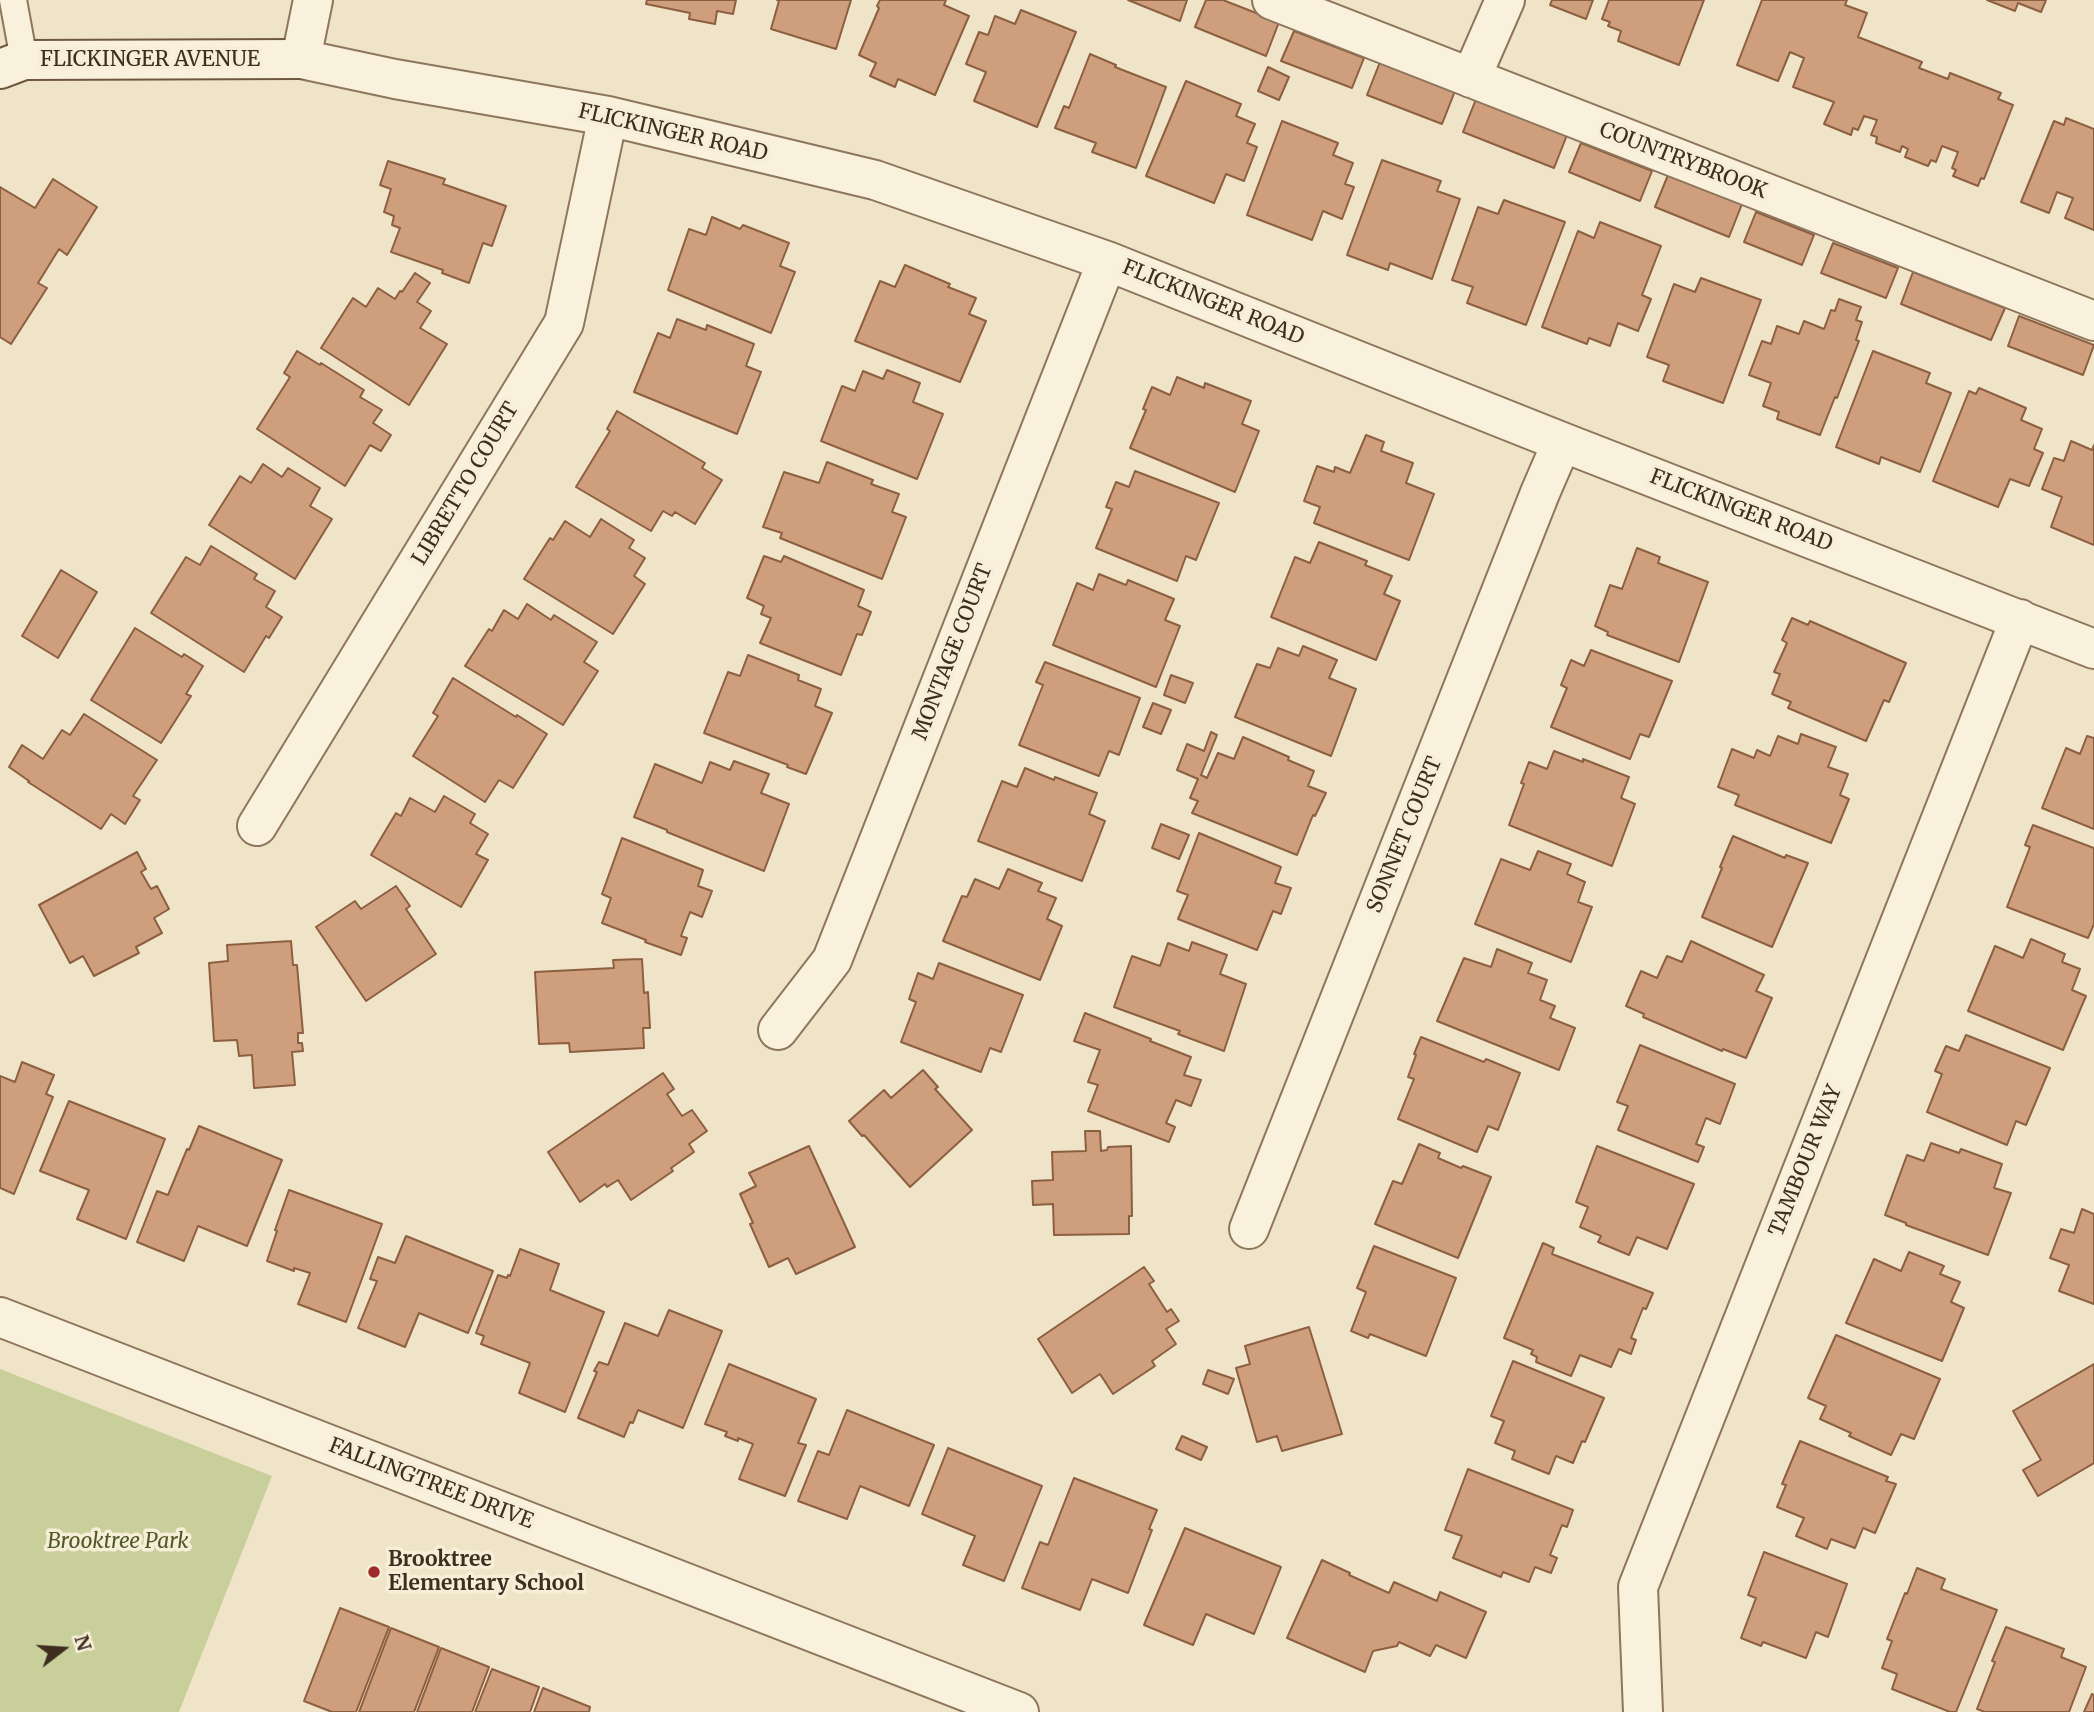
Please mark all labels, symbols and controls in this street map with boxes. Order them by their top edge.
street label: FLICKINGER AVENUE [40,47,260,73]
street label: FLICKINGER ROAD [576,99,770,167]
street label: COUNTRYBROOK [1596,117,1770,205]
street label: FLICKINGER ROAD [1119,255,1307,351]
street label: LIBRETTO COURT [407,398,525,570]
street label: FLICKINGER ROAD [1646,465,1836,557]
street label: MONTAGE COURT [908,560,998,744]
street label: SONNET COURT [1362,753,1448,917]
street label: TAMBOUR WAY [1764,1082,1848,1240]
street label: FALLINGTREE DRIVE [325,1433,537,1535]
park label: Brooktree Park [47,1529,189,1555]
place label: Brooktree Elementary School [388,1547,584,1597]
marker: Brooktree Elementary School [366,1564,382,1580]
north arrow [28,1614,98,1684]
text: N [69,1632,97,1654]

